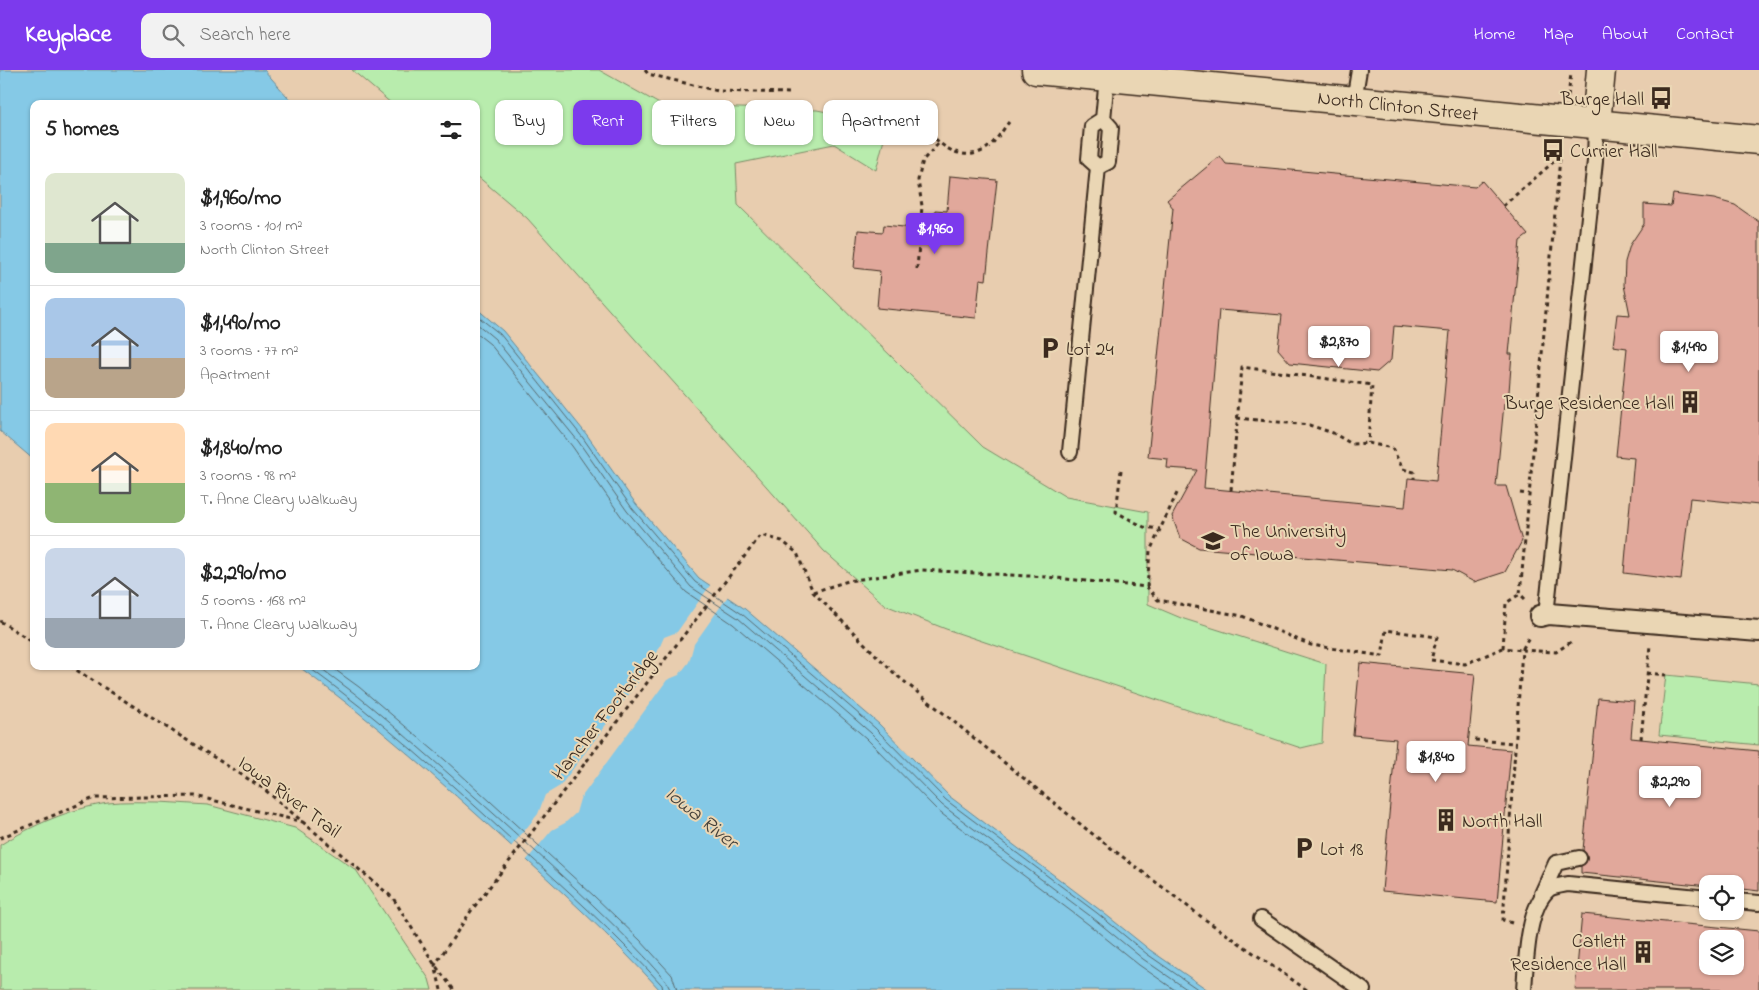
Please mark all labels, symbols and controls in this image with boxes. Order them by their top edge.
search box [141,13,491,58]
text: Keyplace [25,18,111,53]
icon: search [159,21,187,49]
text: Search here [199,22,291,49]
text: Home [1474,22,1515,48]
text: Map [1543,22,1574,48]
text: About [1602,22,1648,48]
text: Contact [1676,22,1734,48]
street label: North Clinton Street [1316,85,1480,130]
bus stop icon: Burge Hall [1648,85,1674,111]
place label: Burge Hall [1560,86,1644,116]
chip: Buy [495,100,563,145]
chip: Rent [573,100,642,145]
chip: Filters [652,100,735,145]
chip: New [745,100,813,145]
chip: Apartment [823,100,938,145]
text: 5 homes [45,115,120,145]
icon: filters [437,116,465,144]
bus stop icon: Currier Hall [1540,137,1566,163]
place label: Currier Hall [1570,138,1658,167]
text: $1,960/mo [200,184,281,214]
icon: home [85,193,145,253]
pin: $1,960 [894,212,976,255]
text: 3 rooms · 101 m² [200,214,302,238]
text: $1,960 [917,217,953,241]
text: North Clinton Street [200,238,329,262]
text: $1,490/mo [200,309,281,339]
icon: home [85,318,145,378]
pin: $2,870 [1298,326,1380,368]
text: $2,870 [1319,330,1359,354]
pin: $1,490 [1648,330,1730,373]
parking icon: Lot 24 [1037,335,1063,361]
text: $1,490 [1671,335,1707,359]
place label: Lot 24 [1066,336,1114,365]
text: 3 rooms · 77 m² [200,339,299,363]
text: Apartment [200,363,270,387]
building icon: Burge Residence Hall [1677,389,1703,415]
place label: Burge Residence Hall [1503,390,1674,420]
text: $1,840/mo [200,434,282,464]
icon: home [85,443,145,503]
text: 3 rooms · 98 m² [200,464,296,488]
text: T. Anne Cleary Walkway [200,488,357,512]
place label: The University of Iowa [1230,518,1346,570]
school or university icon: The University of Iowa [1200,528,1226,554]
text: $2,290/mo [200,559,286,589]
icon: home [85,568,145,628]
text: 5 rooms · 168 m² [200,589,306,613]
text: T. Anne Cleary Walkway [200,613,357,637]
street label: Hancher Footbridge [546,644,667,788]
pin: $1,840 [1395,740,1477,783]
text: $1,840 [1417,745,1455,769]
street label: Iowa River Trail [231,750,346,846]
pin: $2,290 [1629,766,1711,808]
text: $2,290 [1650,770,1690,794]
water label: Iowa River [658,780,746,859]
building icon: North Hall [1433,807,1459,833]
place label: North Hall [1462,808,1542,837]
parking icon: Lot 18 [1291,835,1317,861]
place label: Lot 18 [1320,836,1363,865]
map controls [1699,875,1744,975]
button: locate [1699,875,1744,920]
place label: Catlett Residence Hall [1510,928,1626,980]
button: layers [1699,930,1744,975]
building icon: Catlett Residence Hall [1630,939,1656,965]

